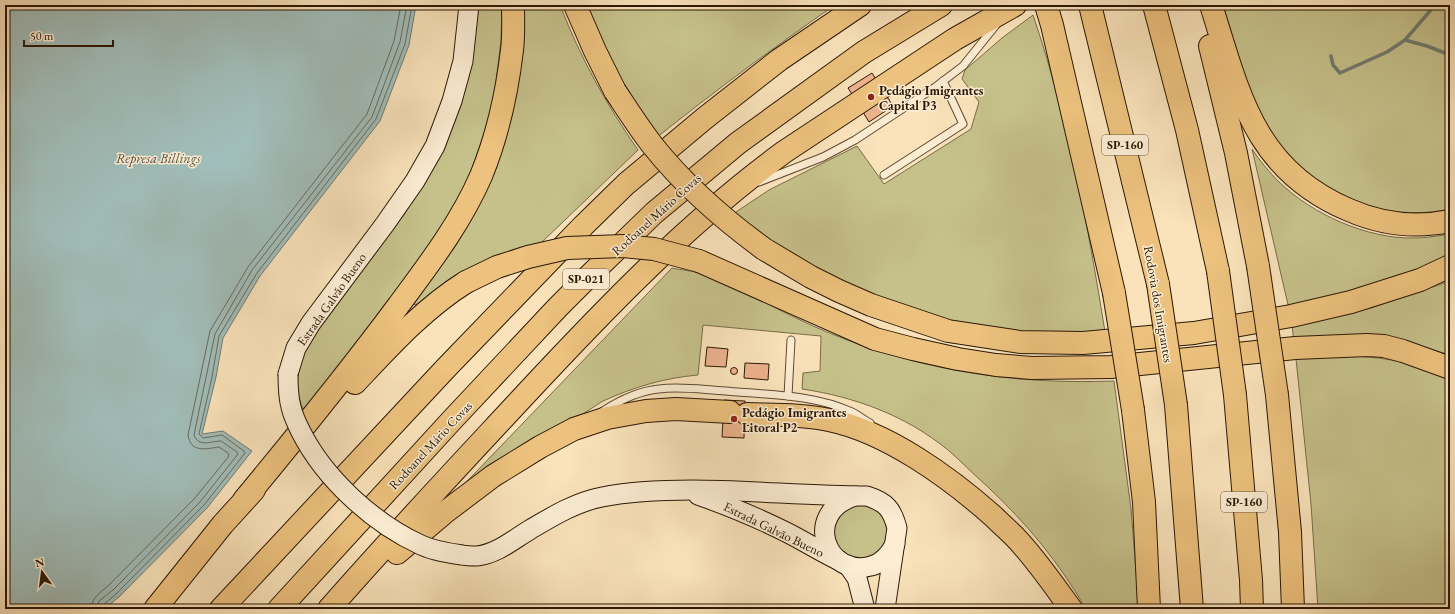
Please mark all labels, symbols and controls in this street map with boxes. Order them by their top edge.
scale bar [24,22,113,48]
text: 50 m [30,28,54,44]
place label: Pedágio Imigrantes Capital P3 [879,82,984,114]
marker: Pedágio Imigrantes Capital P3 [866,92,876,102]
road number: SP-160 [1102,135,1148,155]
water label: Represa Billings [116,149,200,167]
street label: Rodoanel Mário Covas [608,170,705,259]
street label: Rodovia dos Imigrantes [1140,244,1177,364]
street label: Estrada Galvão Bueno [293,249,370,349]
road number: SP-021 [563,269,609,289]
street label: Rodoanel Mário Covas [385,398,476,493]
place label: Pedágio Imigrantes Litoral P2 [742,404,847,436]
marker: Pedágio Imigrantes Litoral P2 [729,414,739,424]
road number: SP-160 [1221,492,1267,512]
street label: Estrada Galvão Bueno [721,498,827,561]
north arrow [22,552,62,592]
text: N [34,554,46,570]

